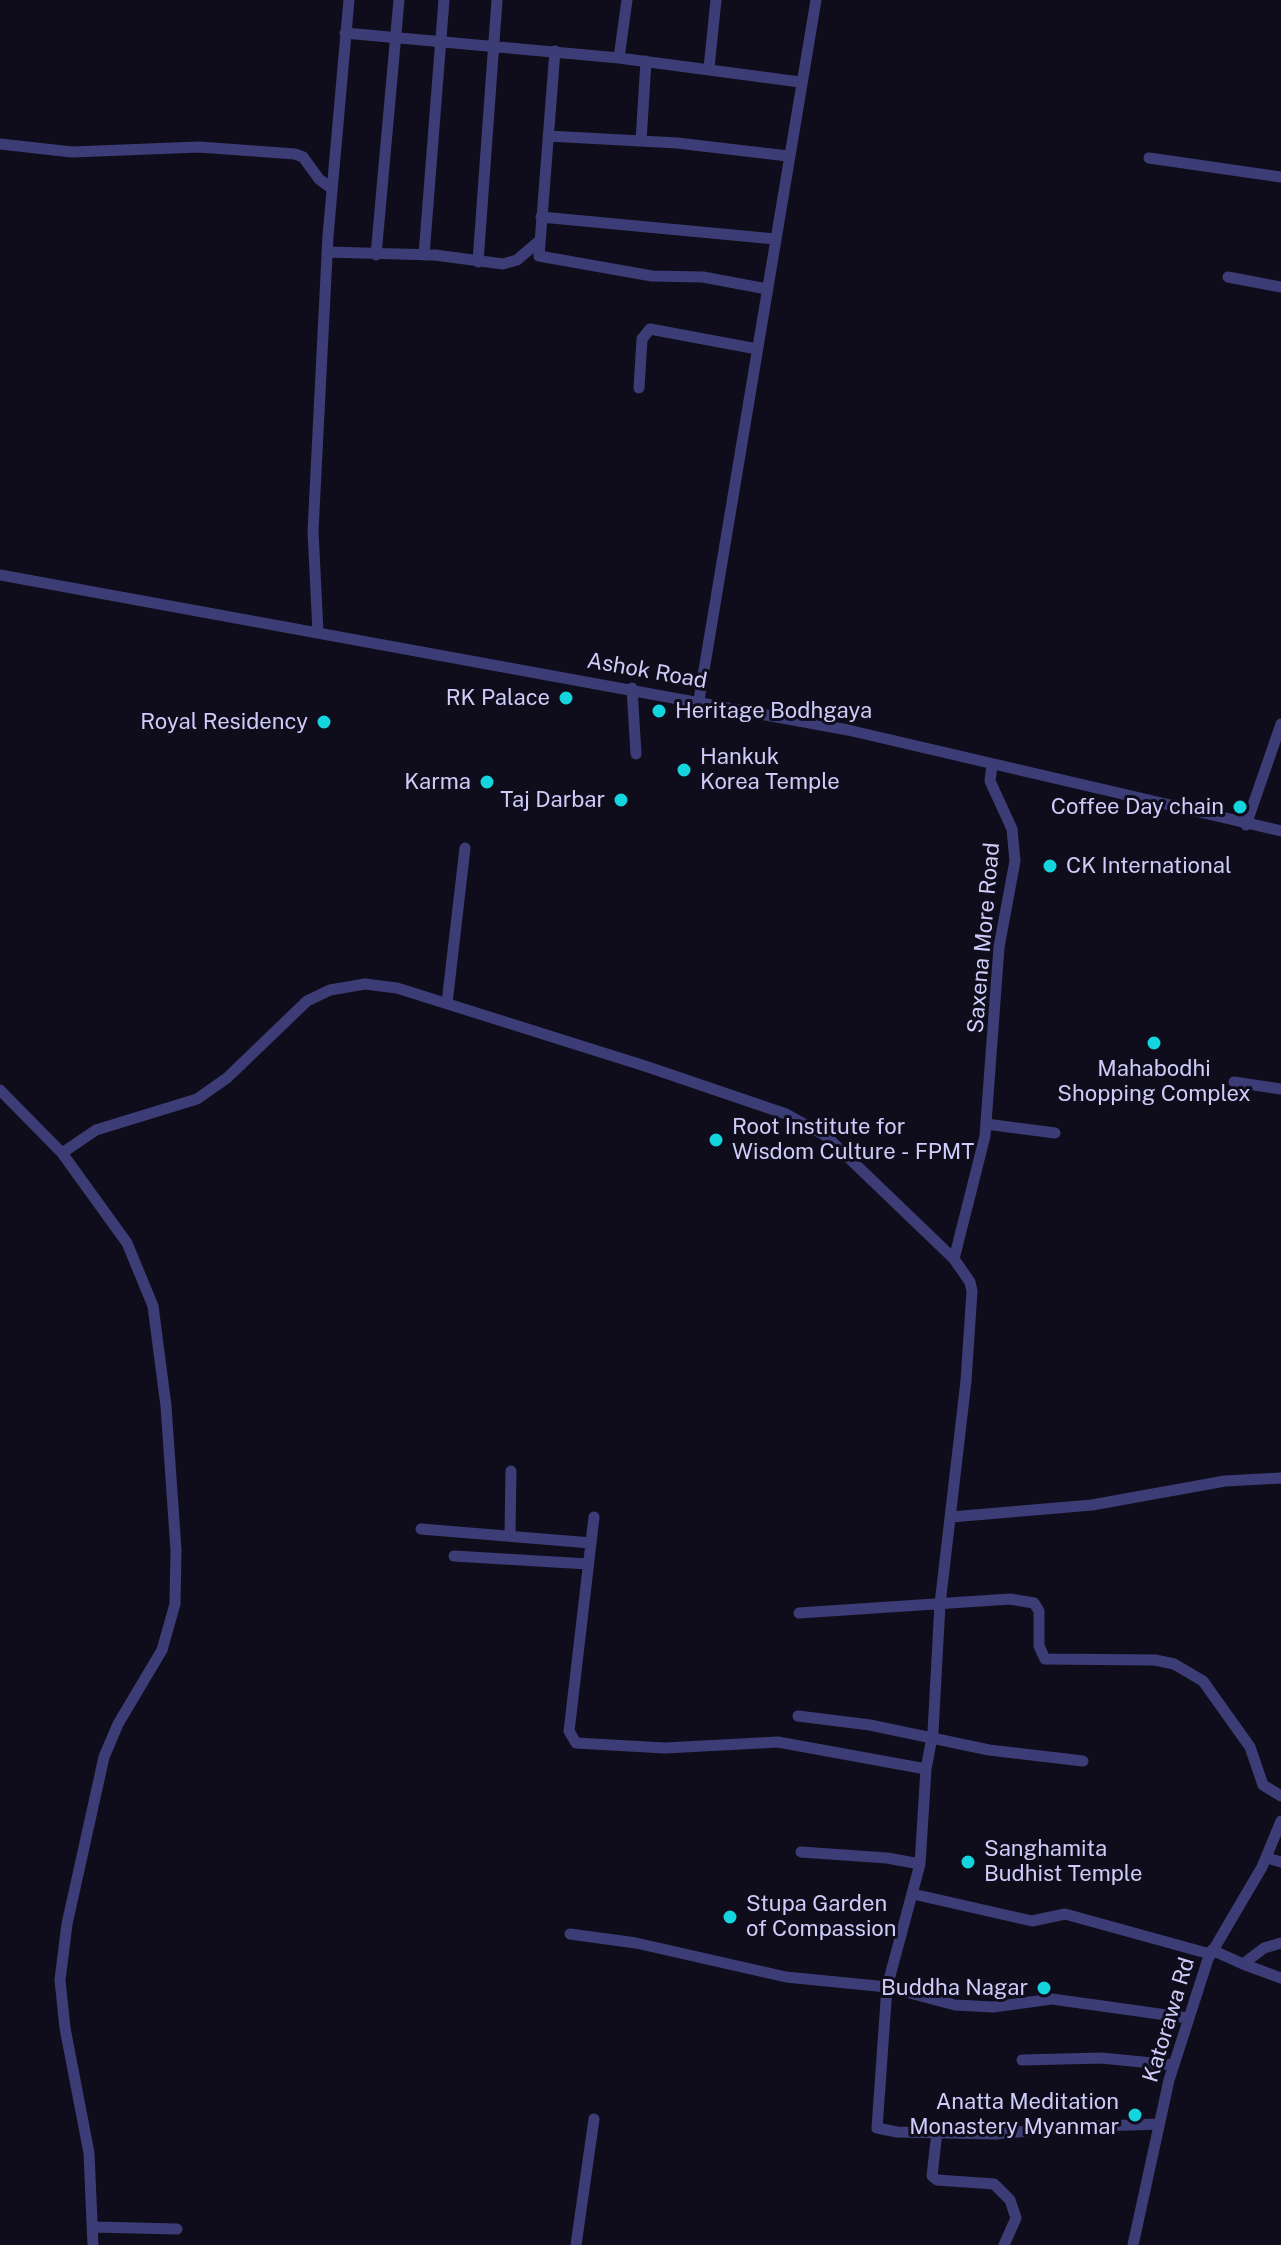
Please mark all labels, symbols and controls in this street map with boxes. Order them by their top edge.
street label: Ashok Road [585,647,709,695]
place label: RK Palace [446,685,550,711]
marker: RK Palace [557,689,575,707]
place label: Heritage Bodhgaya [675,698,872,724]
marker: Heritage Bodhgaya [650,702,668,720]
place label: Royal Residency [140,709,308,735]
marker: Royal Residency [315,713,333,731]
place label: Hankuk Korea Temple [700,744,840,796]
marker: Hankuk Korea Temple [675,761,693,779]
place label: Karma [404,769,471,795]
marker: Karma [478,773,496,791]
place label: Taj Darbar [500,787,605,813]
marker: Taj Darbar [612,791,630,809]
place label: Coffee Day chain [1051,794,1224,820]
marker: Coffee Day chain [1231,798,1249,816]
street label: Saxena More Road [963,842,1005,1034]
place label: CK International [1066,853,1232,879]
marker: CK International [1041,857,1059,875]
marker: Mahabodhi Shopping Complex [1145,1034,1163,1052]
place label: Mahabodhi Shopping Complex [1057,1056,1251,1108]
place label: Root Institute for Wisdom Culture - FPMT [732,1114,974,1166]
marker: Root Institute for Wisdom Culture - FPMT [707,1131,725,1149]
place label: Sanghamita Budhist Temple [984,1836,1142,1888]
marker: Sanghamita Budhist Temple [959,1853,977,1871]
place label: Stupa Garden of Compassion [746,1891,896,1942]
marker: Stupa Garden of Compassion [721,1908,739,1926]
street label: Katorawa Rd [1137,1954,1201,2086]
place label: Buddha Nagar [881,1975,1028,2001]
marker: Buddha Nagar [1035,1979,1053,1997]
place label: Anatta Meditation Monastery Myanmar [909,2089,1119,2140]
marker: Anatta Meditation Monastery Myanmar [1126,2106,1144,2124]

